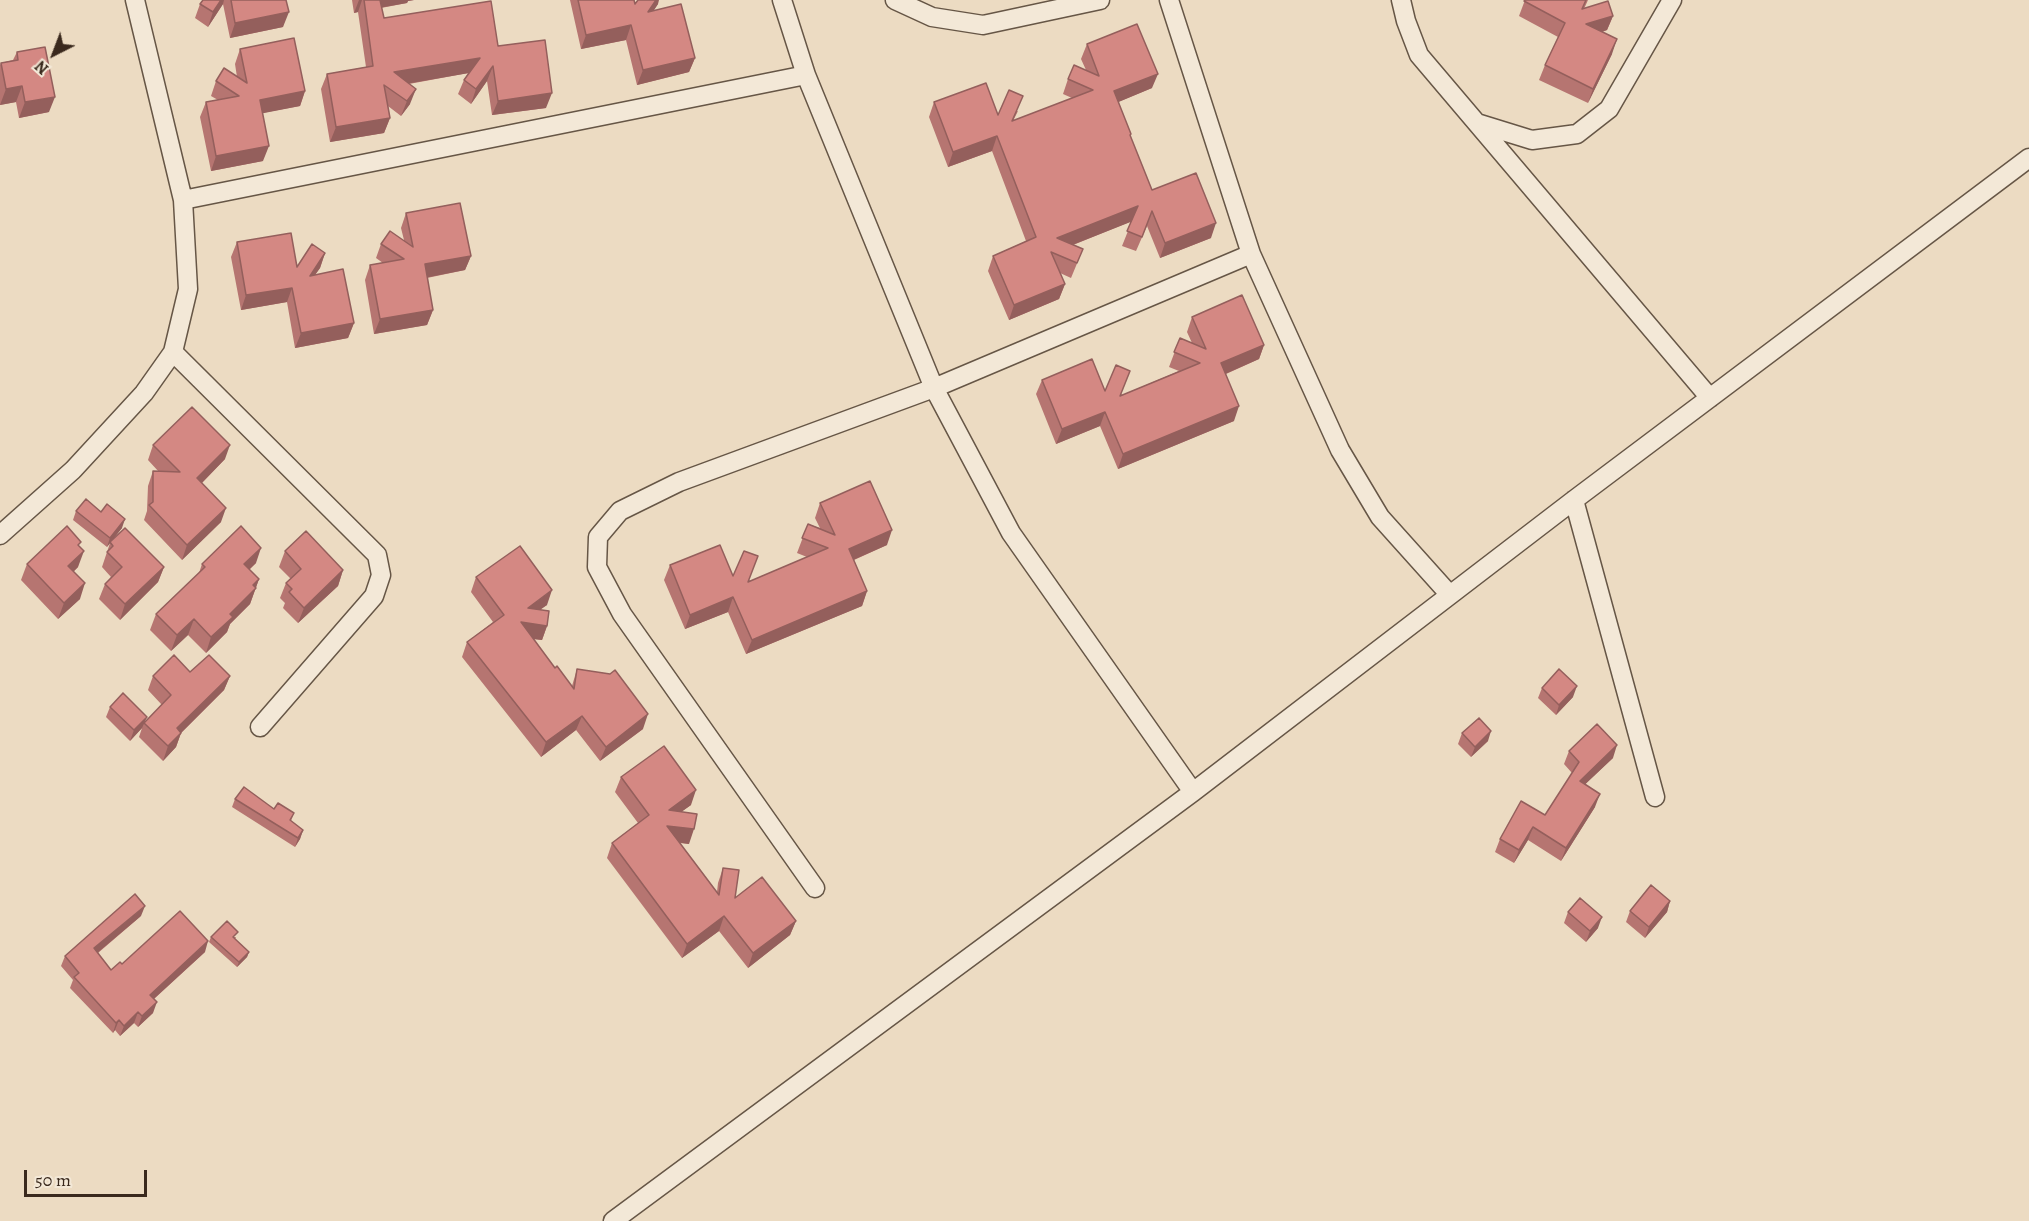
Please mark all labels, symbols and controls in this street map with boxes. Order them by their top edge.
north arrow [24,24,84,84]
text: N [30,55,54,79]
scale bar [27,1158,150,1196]
text: 50 m [35,1168,71,1192]

